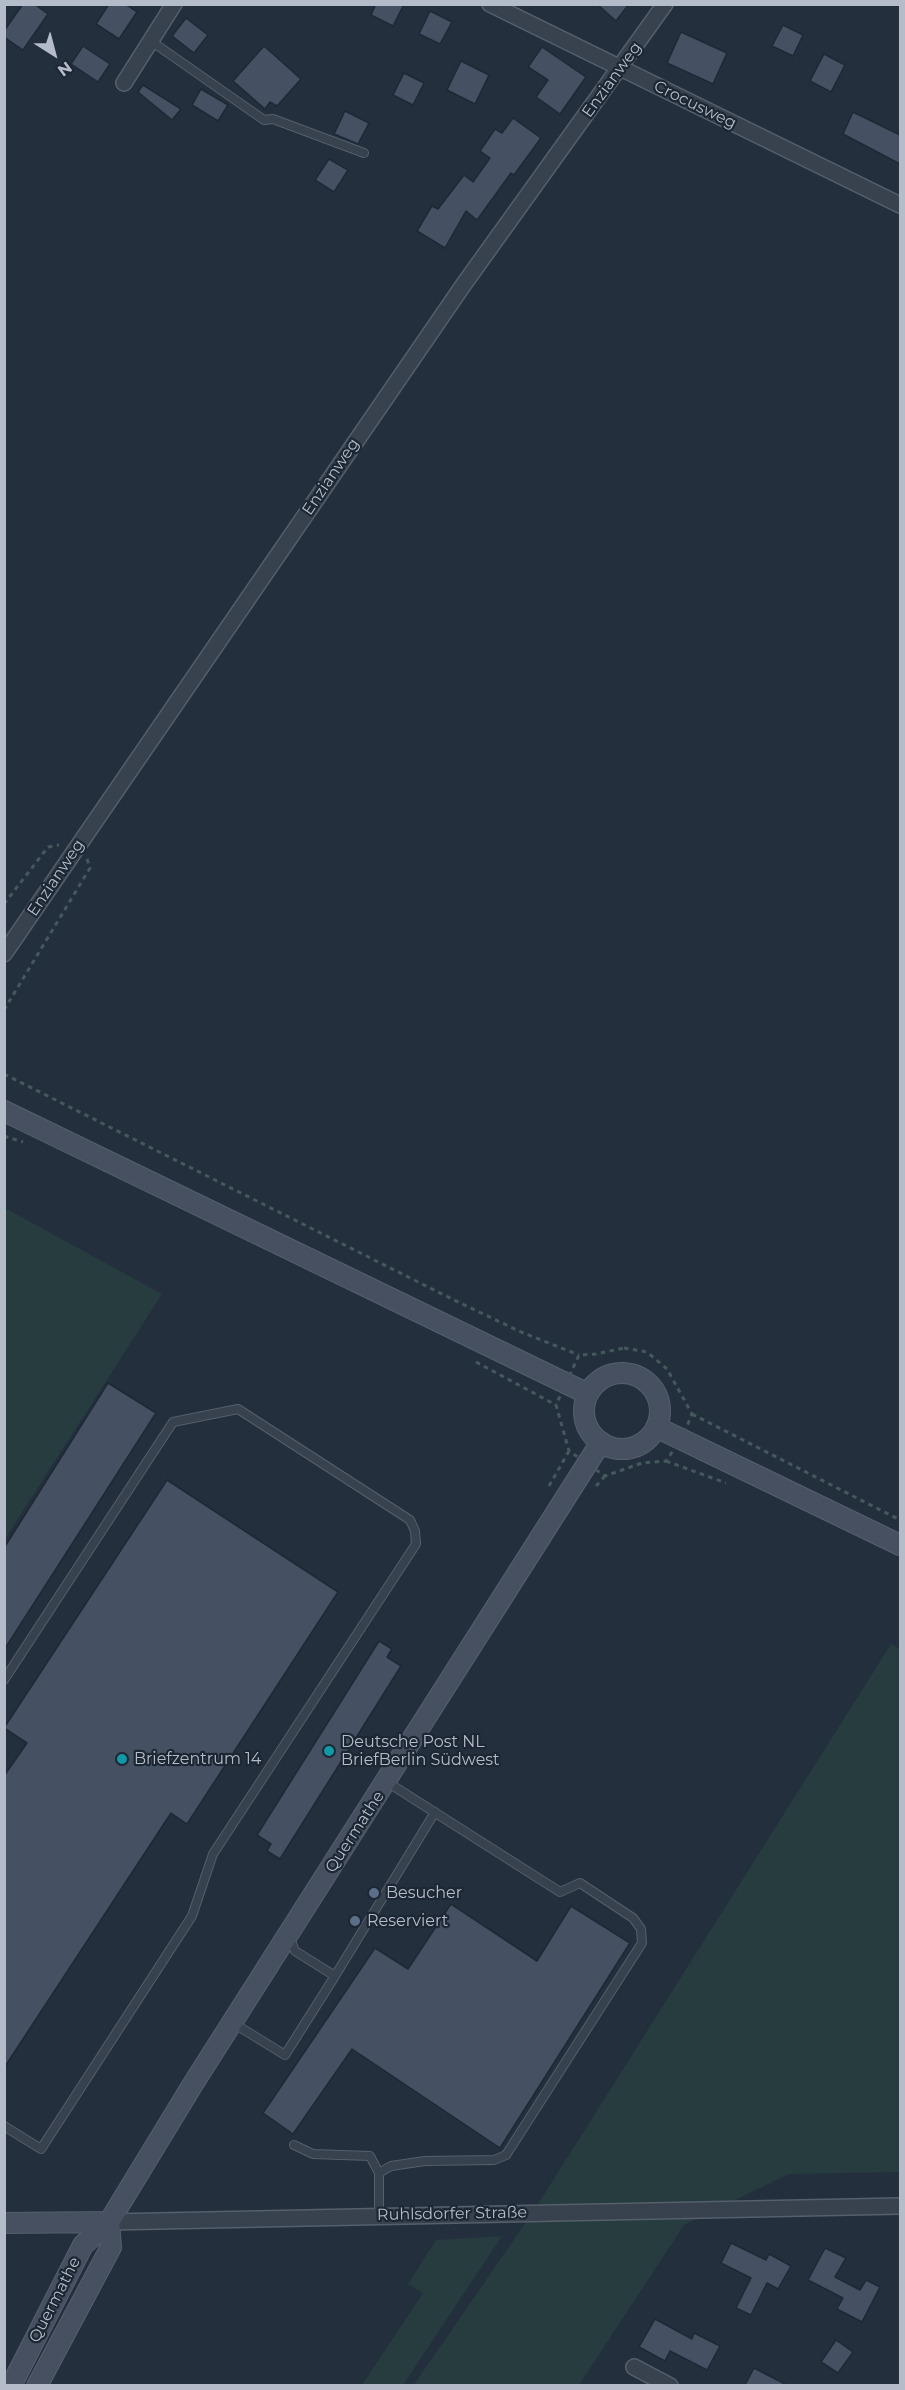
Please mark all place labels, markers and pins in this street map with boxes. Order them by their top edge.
place label: Deutsche Post NL BriefBerlin Südwest [341,1732,500,1770]
marker: Deutsche Post NL BriefBerlin Südwest [322,1744,336,1758]
place label: Briefzentrum 14 [134,1749,261,1769]
marker: Briefzentrum 14 [115,1752,129,1766]
place label: Besucher [386,1883,462,1903]
marker: Besucher [367,1886,381,1900]
place label: Reserviert [367,1911,448,1931]
marker: Reserviert [348,1914,362,1928]

